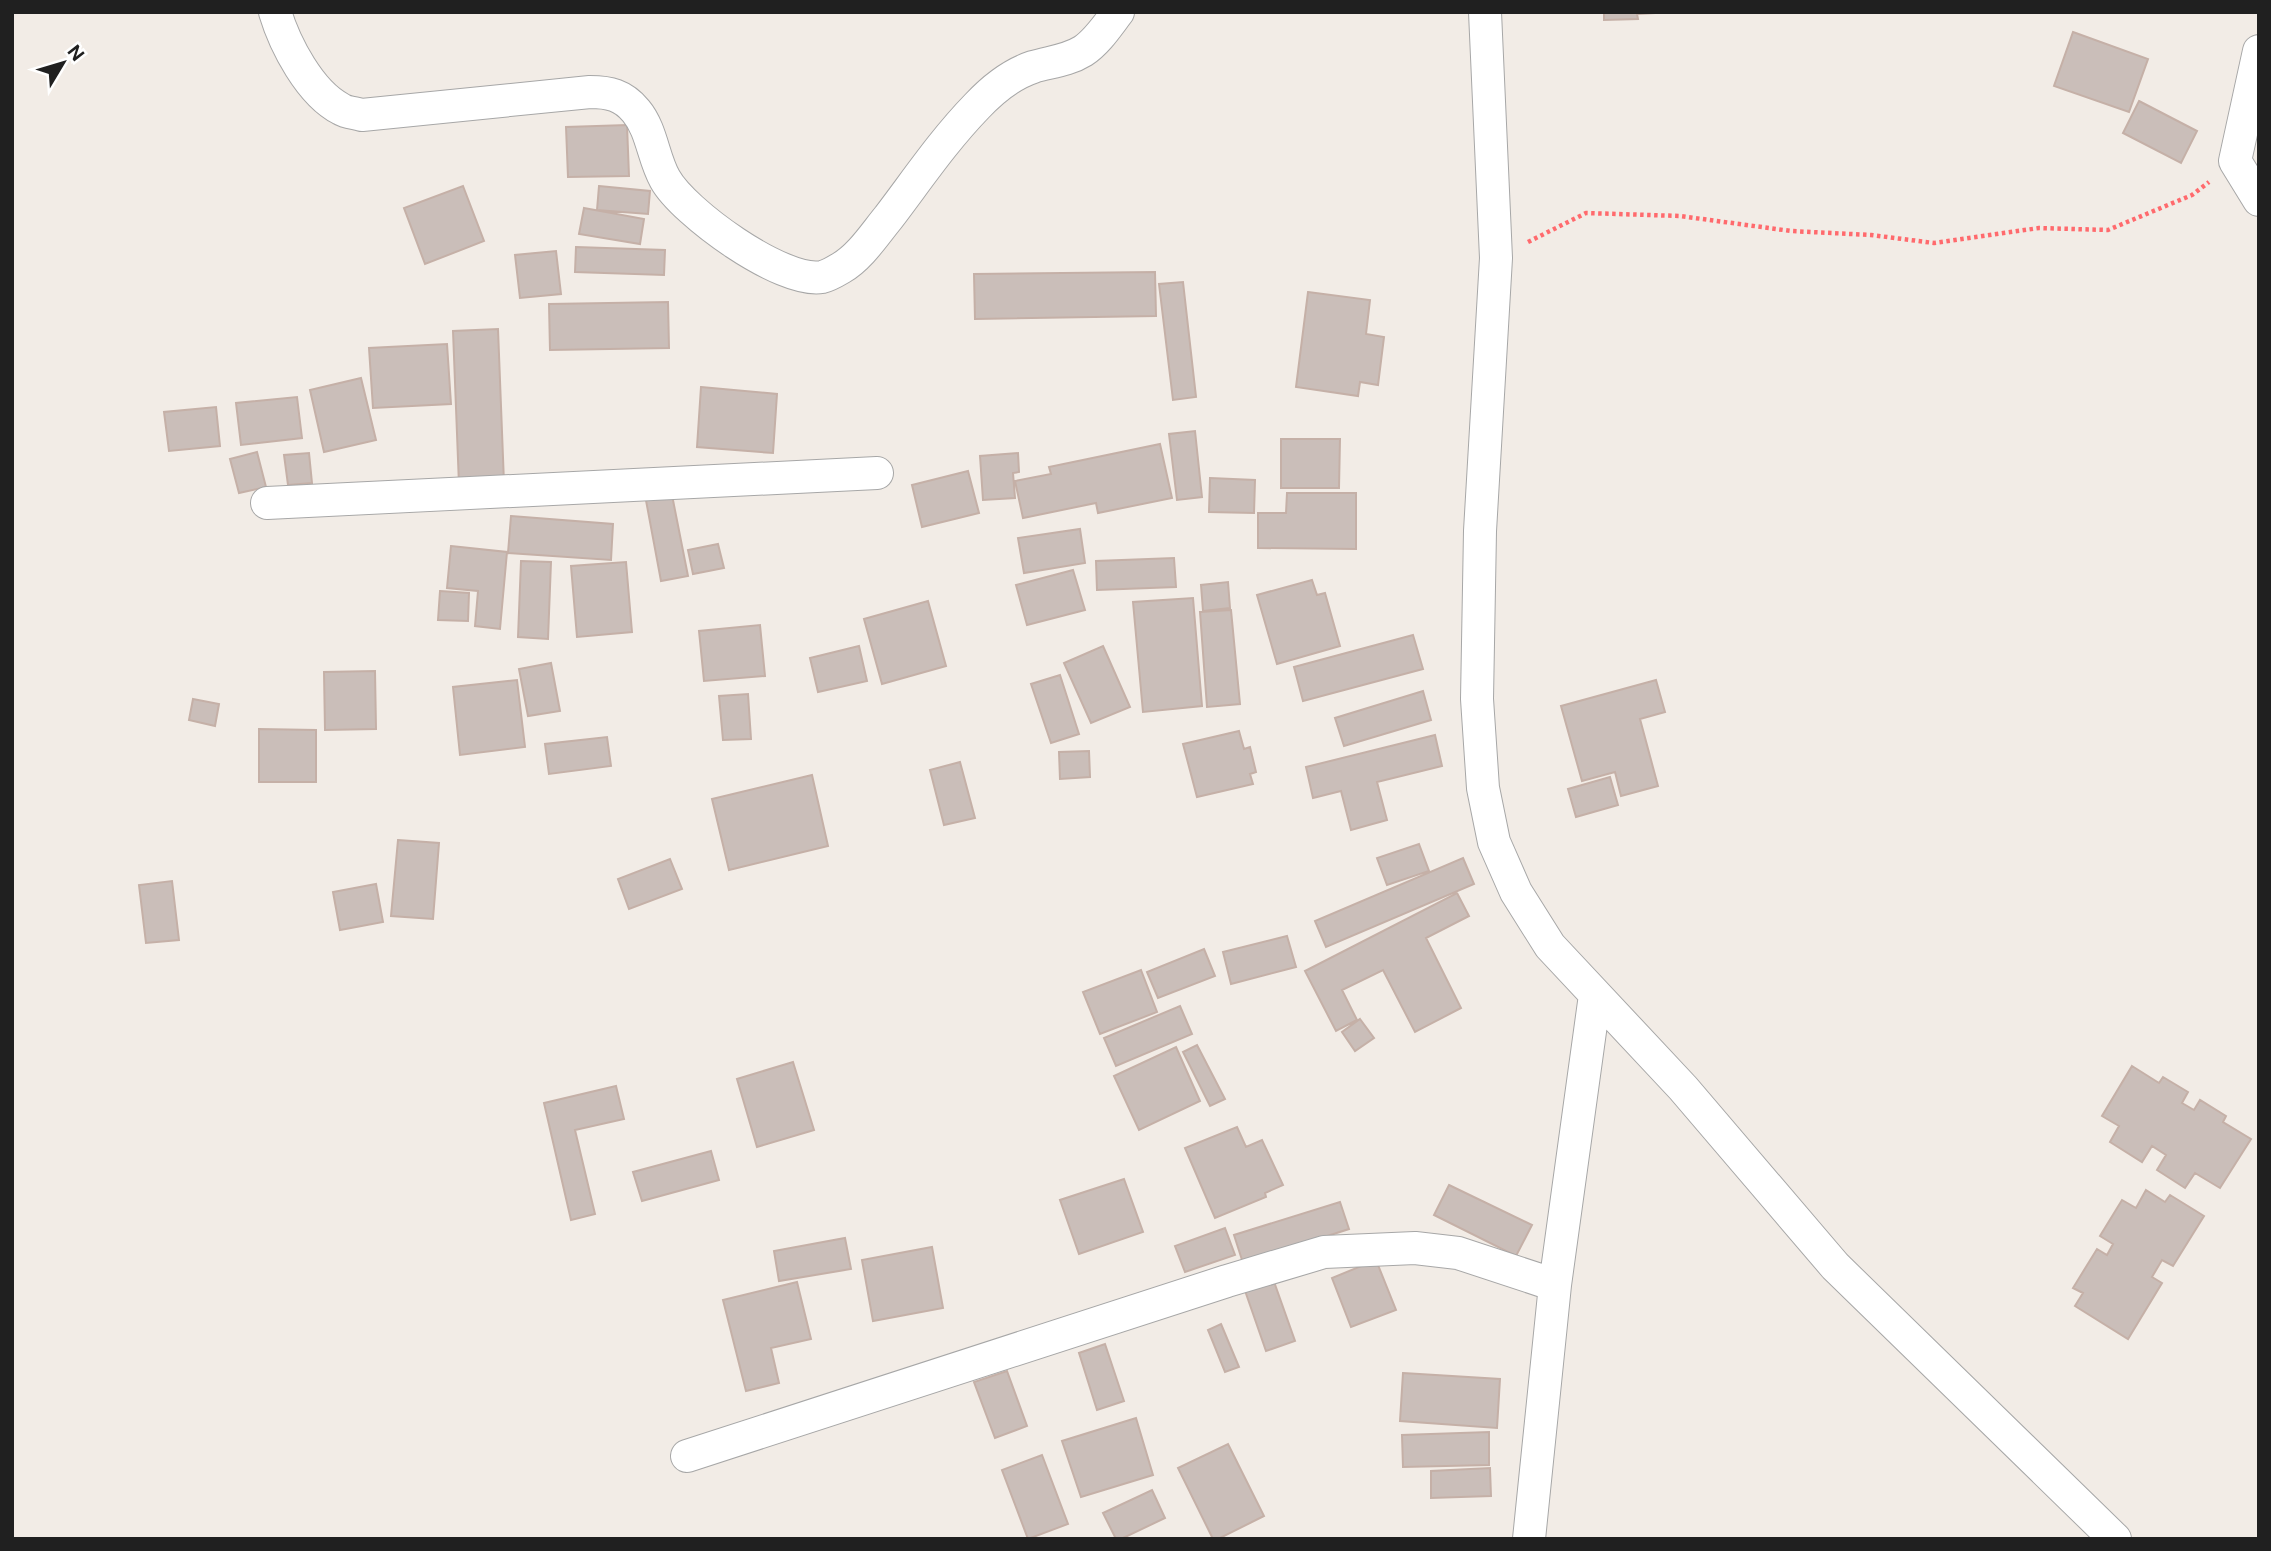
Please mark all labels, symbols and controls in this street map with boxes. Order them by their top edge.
north arrow [28,28,98,98]
text: N [62,40,90,66]

